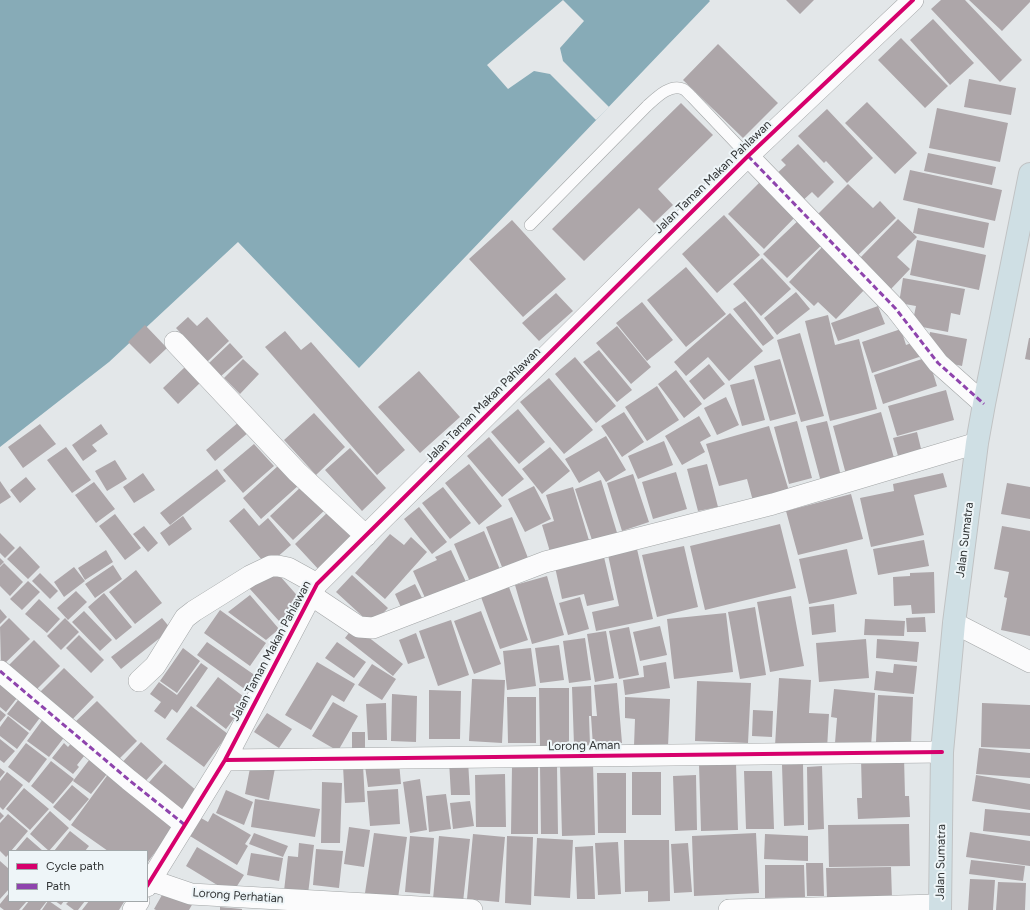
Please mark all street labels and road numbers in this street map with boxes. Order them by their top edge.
street label: Jalan Taman Makan Pahlawan [652,117,774,237]
street label: Jalan Taman Makan Pahlawan [422,344,544,466]
street label: Jalan Sumatra [953,501,977,579]
street label: Jalan Taman Makan Pahlawan [228,578,314,724]
street label: Lorong Aman [548,738,620,754]
street label: Jalan Sumatra [933,824,949,900]
street label: Lorong Perhatian [192,886,284,906]

